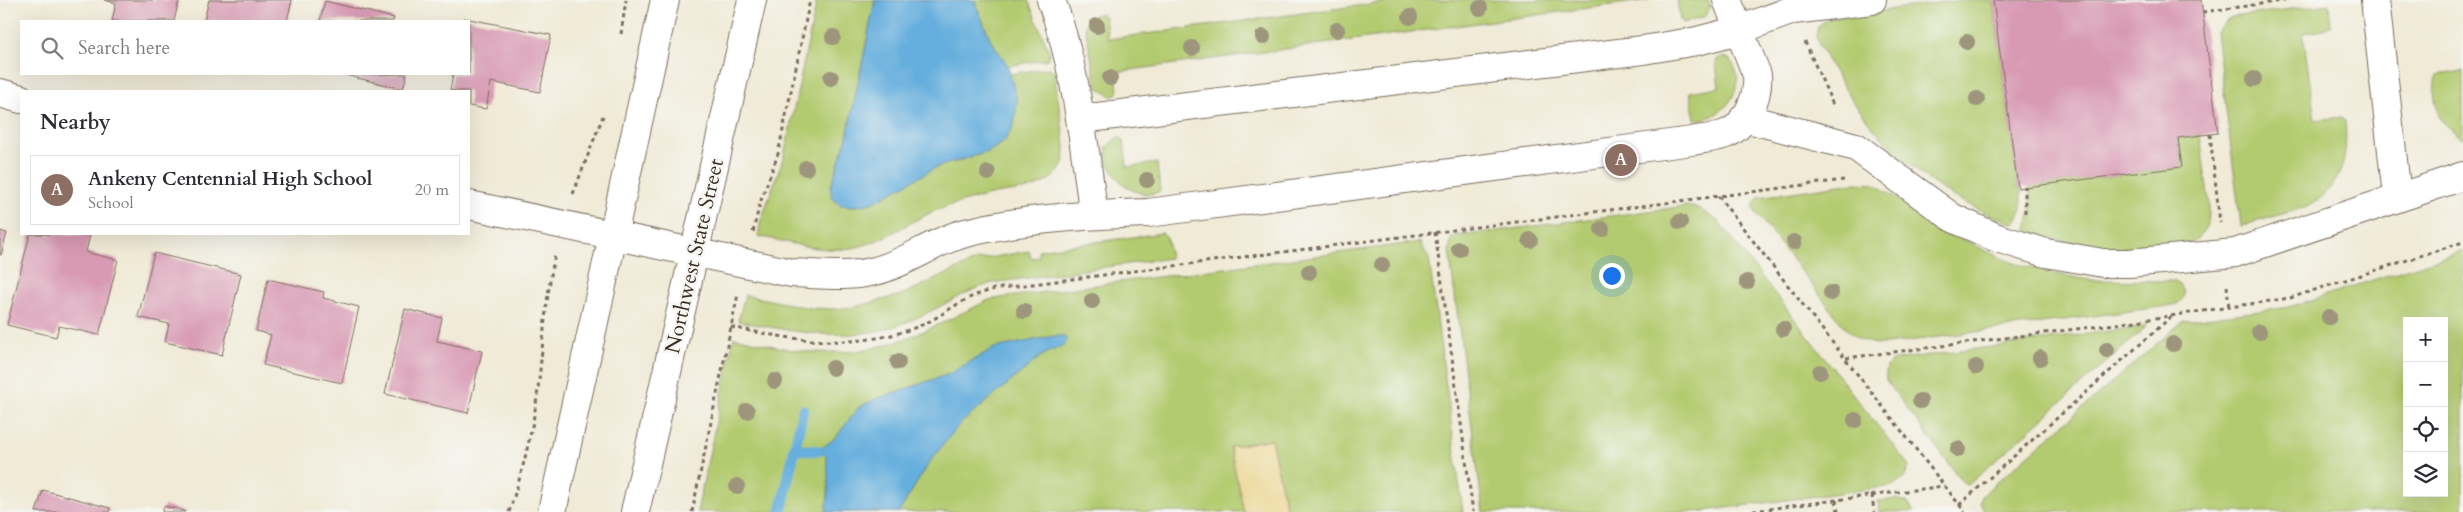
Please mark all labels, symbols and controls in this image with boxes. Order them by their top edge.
search box [20,20,470,75]
icon: search [38,34,66,62]
text: Search here [78,35,170,61]
text: Nearby [40,108,111,137]
pin: A [1605,141,1637,179]
street label: Northwest State Street [658,155,731,356]
text: Ankeny Centennial High School [88,166,372,192]
text: A [51,179,63,201]
text: 20 m [415,179,449,201]
text: School [88,192,133,214]
your location [1599,263,1625,289]
map controls [2403,317,2448,497]
button: + [2403,317,2448,362]
button: − [2403,362,2448,407]
button: locate [2403,407,2448,452]
button: layers [2403,452,2448,497]

